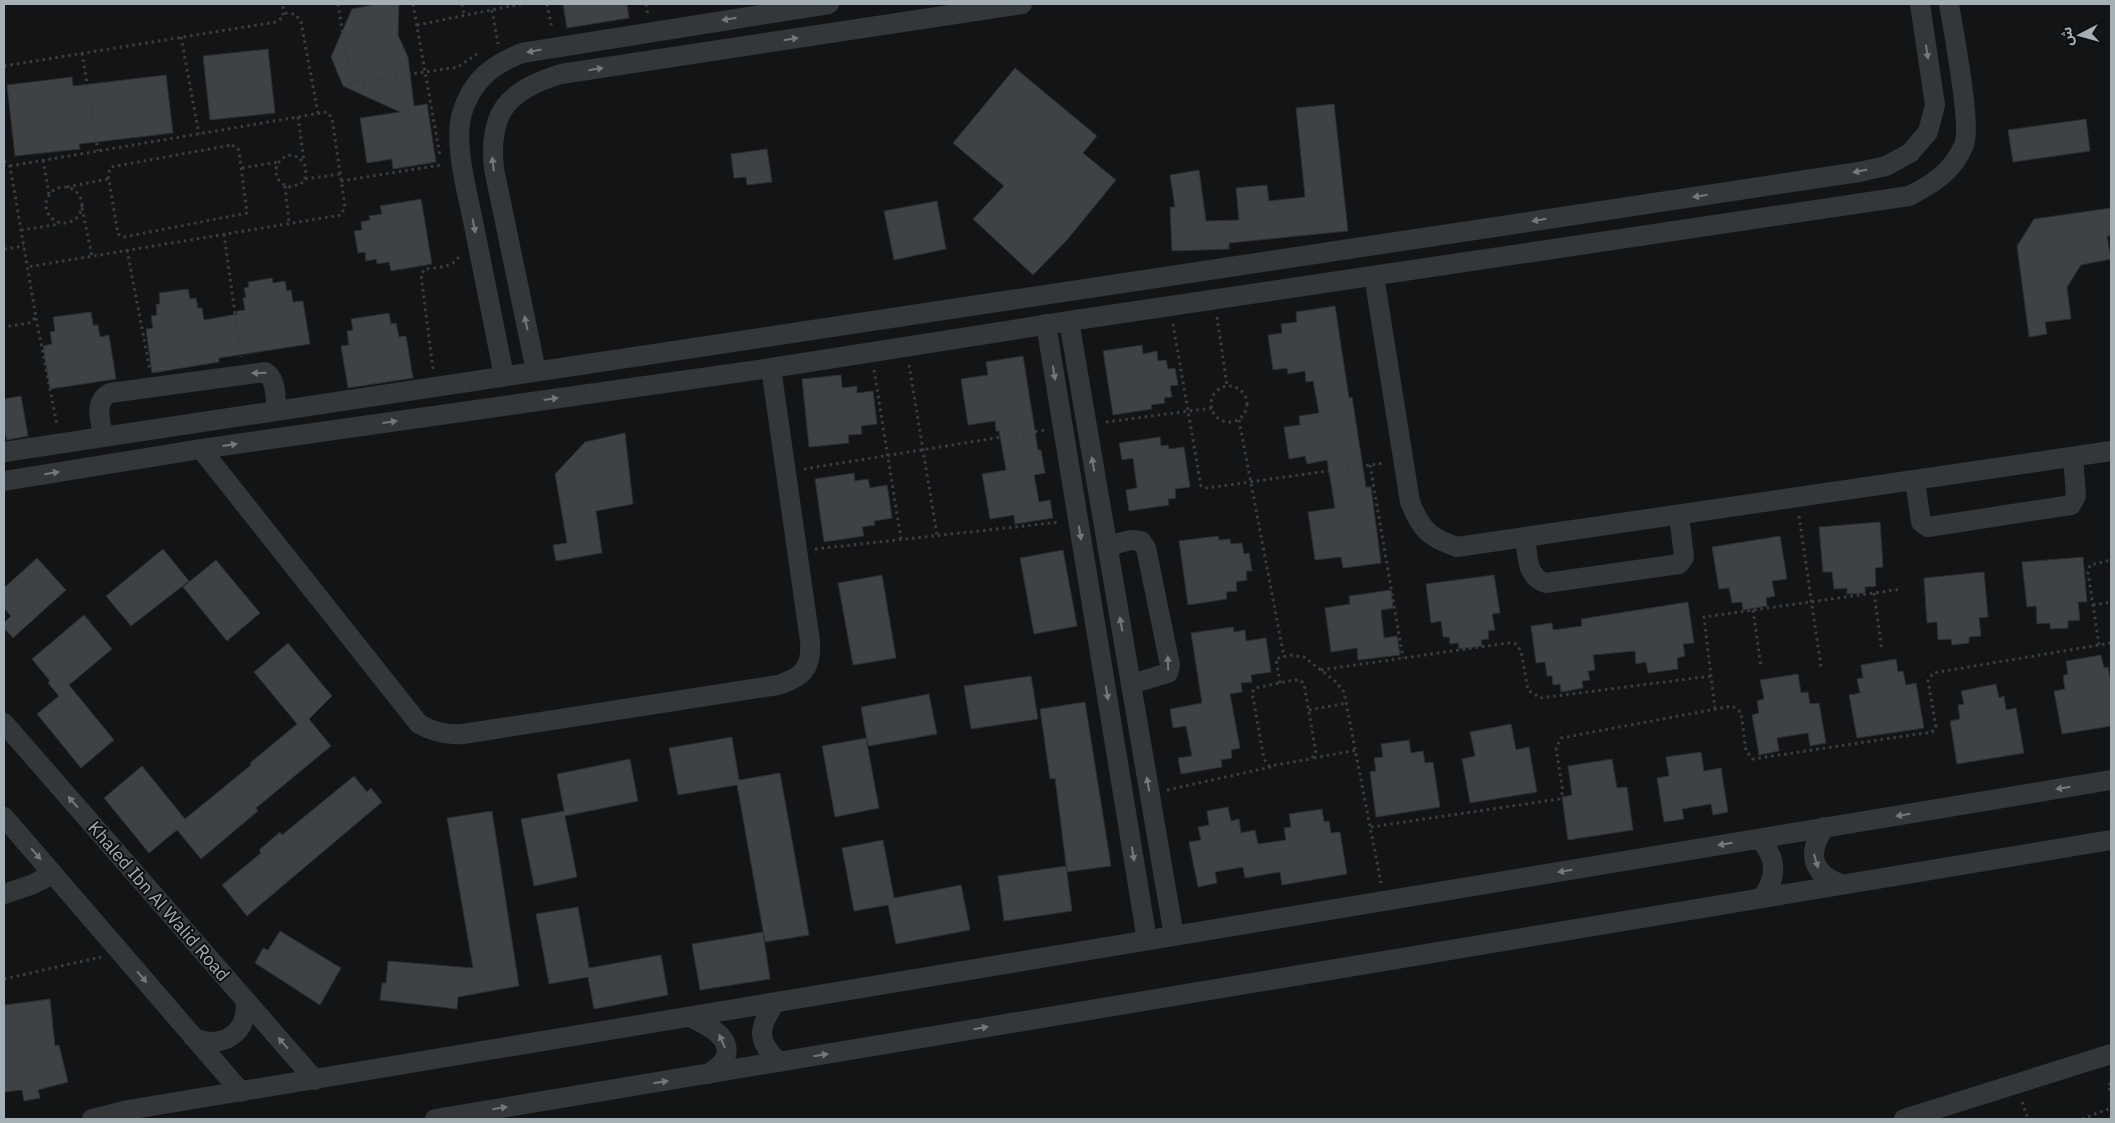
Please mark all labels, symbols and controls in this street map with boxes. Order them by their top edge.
north arrow [2055,10,2105,60]
one-way arrow [720,16,736,24]
text: ش [2057,26,2077,47]
one-way arrow [783,35,799,43]
one-way arrow [1923,44,1931,60]
one-way arrow [526,47,541,55]
one-way arrow [588,64,604,72]
one-way arrow [489,156,497,172]
one-way arrow [1852,168,1868,176]
one-way arrow [1692,192,1708,200]
one-way arrow [1531,216,1547,224]
one-way arrow [471,218,479,234]
one-way arrow [521,315,529,331]
one-way arrow [1050,365,1058,381]
one-way arrow [250,370,266,378]
one-way arrow [544,395,560,403]
one-way arrow [383,418,399,426]
one-way arrow [222,441,238,449]
one-way arrow [1089,456,1097,472]
one-way arrow [44,469,60,477]
one-way arrow [1077,525,1085,541]
one-way arrow [1116,616,1124,632]
one-way arrow [1164,655,1172,671]
one-way arrow [1103,686,1111,702]
one-way arrow [1144,776,1152,792]
one-way arrow [2055,784,2071,792]
one-way arrow [67,797,79,809]
one-way arrow [1894,811,1910,819]
street label: Khaled Ibn Al Walid Road [83,816,235,986]
one-way arrow [1717,841,1733,849]
one-way arrow [1129,846,1137,862]
one-way arrow [30,847,41,860]
one-way arrow [1812,854,1820,869]
one-way arrow [1557,867,1573,875]
one-way arrow [136,971,147,983]
one-way arrow [974,1024,990,1032]
one-way arrow [717,1034,725,1048]
one-way arrow [277,1038,289,1050]
one-way arrow [813,1050,829,1058]
one-way arrow [653,1077,669,1085]
one-way arrow [493,1104,509,1112]

